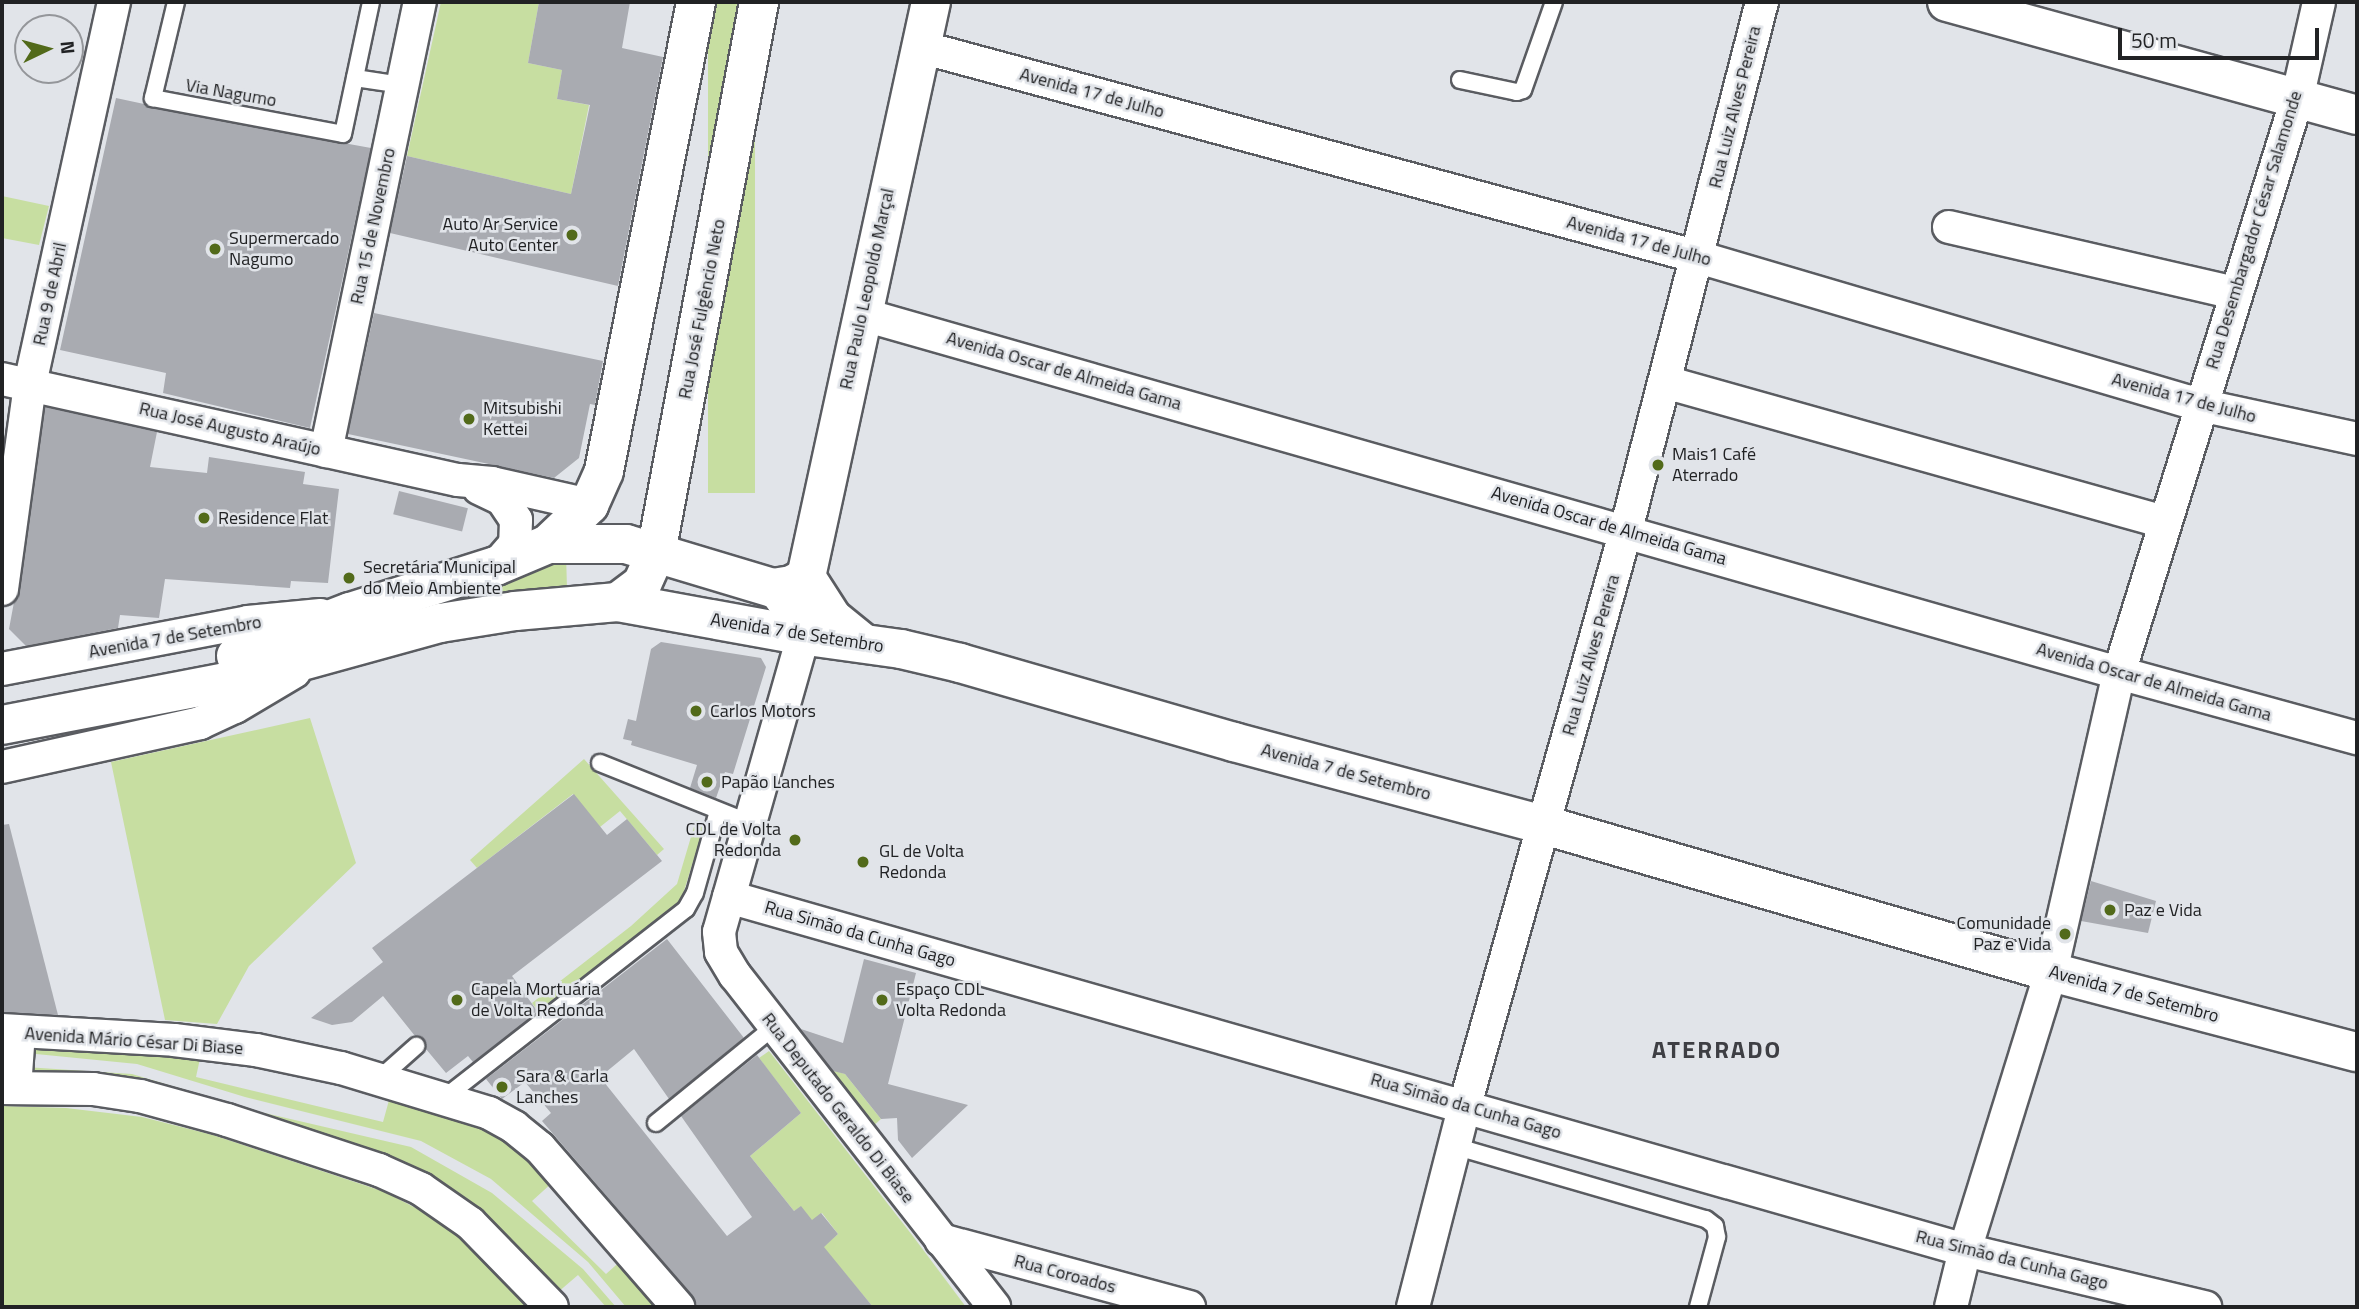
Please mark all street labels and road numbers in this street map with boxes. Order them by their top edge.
street label: Rua Luiz Alves Pereira [1704,24,1766,190]
street label: Avenida 17 de Julho [1017,63,1167,123]
street label: Via Nagumo [184,74,278,112]
street label: Rua Desembargador César Salamonde [2201,88,2307,372]
street label: Rua 15 de Novembro [346,146,400,306]
street label: Rua Paulo Leopoldo Marçal [835,187,899,391]
street label: Avenida 17 de Julho [1564,211,1714,271]
street label: Rua José Fulgêncio Neto [674,217,730,401]
street label: Rua 9 de Abril [29,241,71,347]
street label: Avenida Oscar de Almeida Gama [944,327,1184,415]
street label: Avenida 17 de Julho [2109,368,2259,428]
street label: Rua José Augusto Araújo [137,398,323,460]
street label: Avenida Oscar de Almeida Gama [1489,482,1729,570]
street label: Rua Luiz Alves Pereira [1558,572,1624,738]
street label: Avenida 7 de Setembro [709,609,885,657]
street label: Avenida 7 de Setembro [87,611,263,663]
street label: Avenida Oscar de Almeida Gama [2034,638,2274,726]
street label: Avenida 7 de Setembro [1259,739,1433,805]
street label: Rua Simão da Cunha Gago [762,896,958,972]
street label: Avenida 7 de Setembro [2047,961,2221,1027]
street label: Rua Deputado Geraldo Di Biase [757,1009,919,1207]
street label: Avenida Mário César Di Biase [24,1023,244,1059]
street label: Rua Simão da Cunha Gago [1368,1068,1564,1144]
street label: Rua Simão da Cunha Gago [1914,1226,2110,1294]
street label: Rua Coroados [1012,1250,1118,1298]

